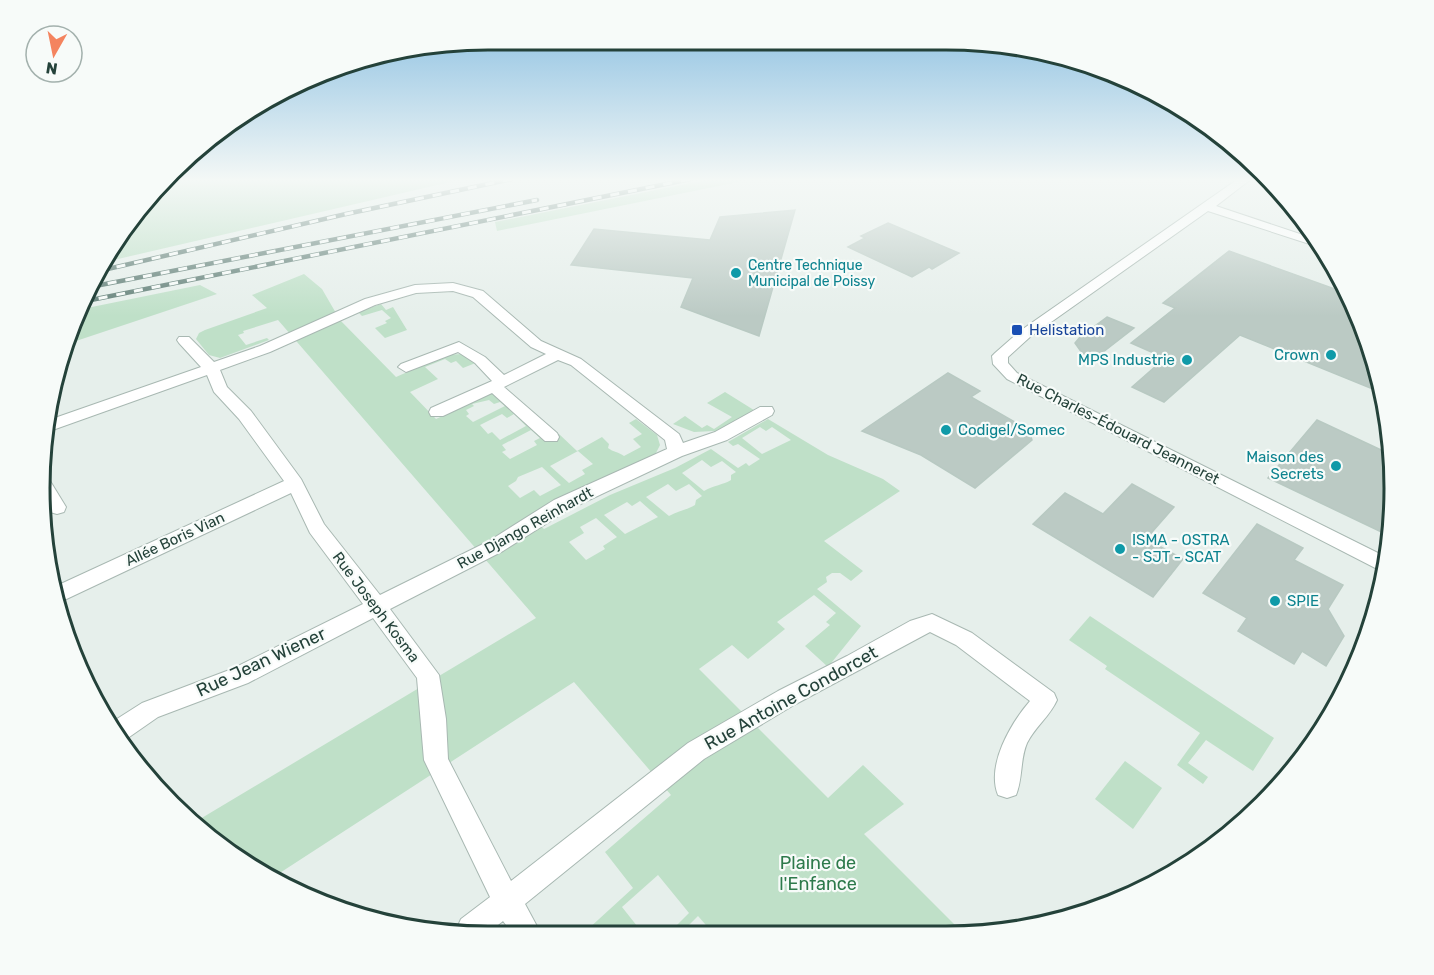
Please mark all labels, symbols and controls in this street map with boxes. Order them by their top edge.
north arrow [24,24,84,84]
text: N [45,58,59,79]
place label: Centre Technique Municipal de Poissy [748,257,875,290]
marker: Centre Technique Municipal de Poissy [729,266,743,280]
place label: Helistation [1029,321,1104,339]
marker: Helistation [1010,323,1024,337]
place label: Crown [1274,346,1319,364]
marker: Crown [1324,348,1338,362]
place label: MPS Industrie [1078,351,1175,369]
marker: MPS Industrie [1180,353,1194,367]
street label: Rue Charles-Édouard Jeanneret [1014,370,1223,488]
place label: Codigel/Somec [958,421,1065,439]
marker: Codigel/Somec [939,423,953,437]
place label: Maison des Secrets [1246,448,1324,483]
marker: Maison des Secrets [1329,459,1343,473]
street label: Rue Django Reinhardt [454,483,596,573]
street label: Allée Boris Vian [122,508,228,570]
place label: ISMA - OSTRA - SJT - SCAT [1132,531,1230,566]
marker: ISMA - OSTRA - SJT - SCAT [1113,542,1127,556]
street label: Rue Joseph Kosma [329,548,423,666]
place label: SPIE [1287,592,1319,610]
marker: SPIE [1268,594,1282,608]
street label: Rue Jean Wiener [193,622,329,702]
street label: Rue Antoine Condorcet [701,641,881,755]
park label: Plaine de l'Enfance [779,852,857,895]

